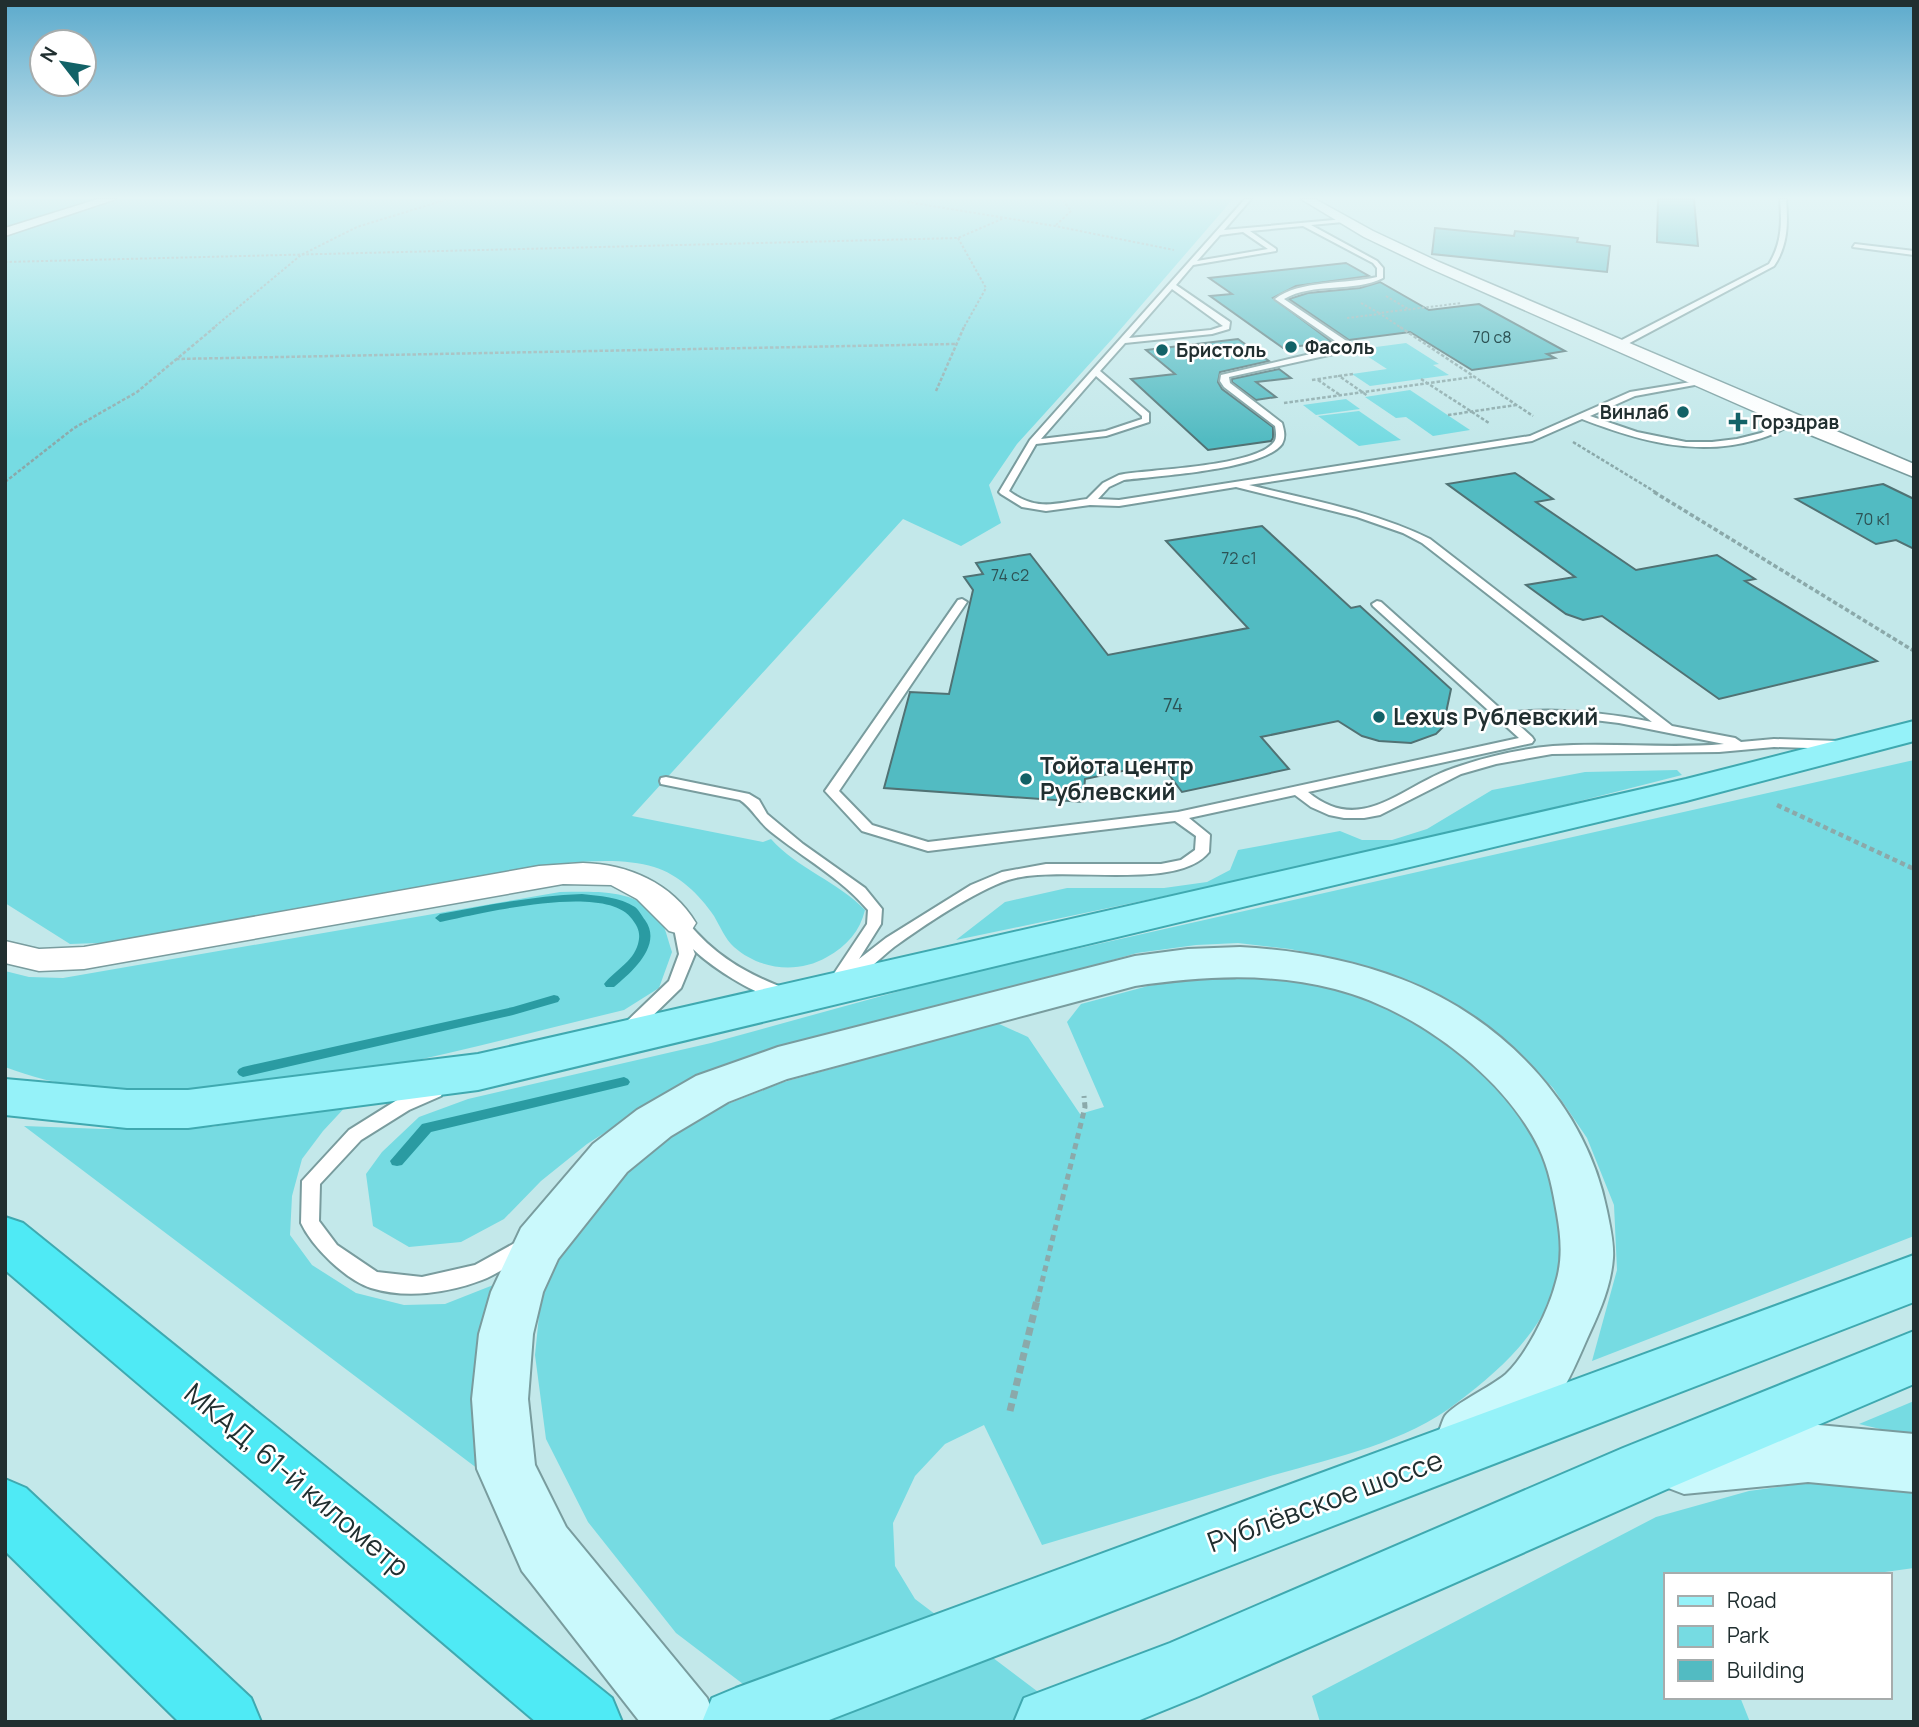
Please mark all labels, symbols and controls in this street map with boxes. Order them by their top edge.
north arrow [28,28,98,98]
text: N [34,42,63,67]
house number: 70 с8 [1472,326,1512,348]
place label: Фасоль [1305,334,1375,360]
place label: Бристоль [1176,337,1266,363]
marker: Фасоль [1283,339,1299,355]
marker: Бристоль [1154,342,1170,358]
place label: Винлаб [1600,399,1669,425]
marker: Винлаб [1675,404,1691,420]
place label: Горздрав [1752,409,1839,435]
marker: Горздрав [1730,414,1746,430]
house number: 70 к1 [1855,508,1891,530]
house number: 72 с1 [1221,547,1257,569]
house number: 74 с2 [991,564,1029,586]
house number: 74 [1163,692,1183,718]
place label: Lexus Рублевский [1393,700,1598,732]
marker: Lexus Рублевский [1371,709,1387,725]
place label: Тойота центр Рублевский [1040,749,1194,807]
marker: Тойота центр Рублевский [1018,771,1034,787]
street label: МКАД, 61-й километр [177,1374,418,1585]
street label: Рублёвское шоссе [1202,1440,1448,1560]
legend [1664,1573,1891,1699]
text: Road [1727,1586,1777,1614]
text: Park [1727,1621,1769,1649]
text: Building [1727,1656,1804,1684]

